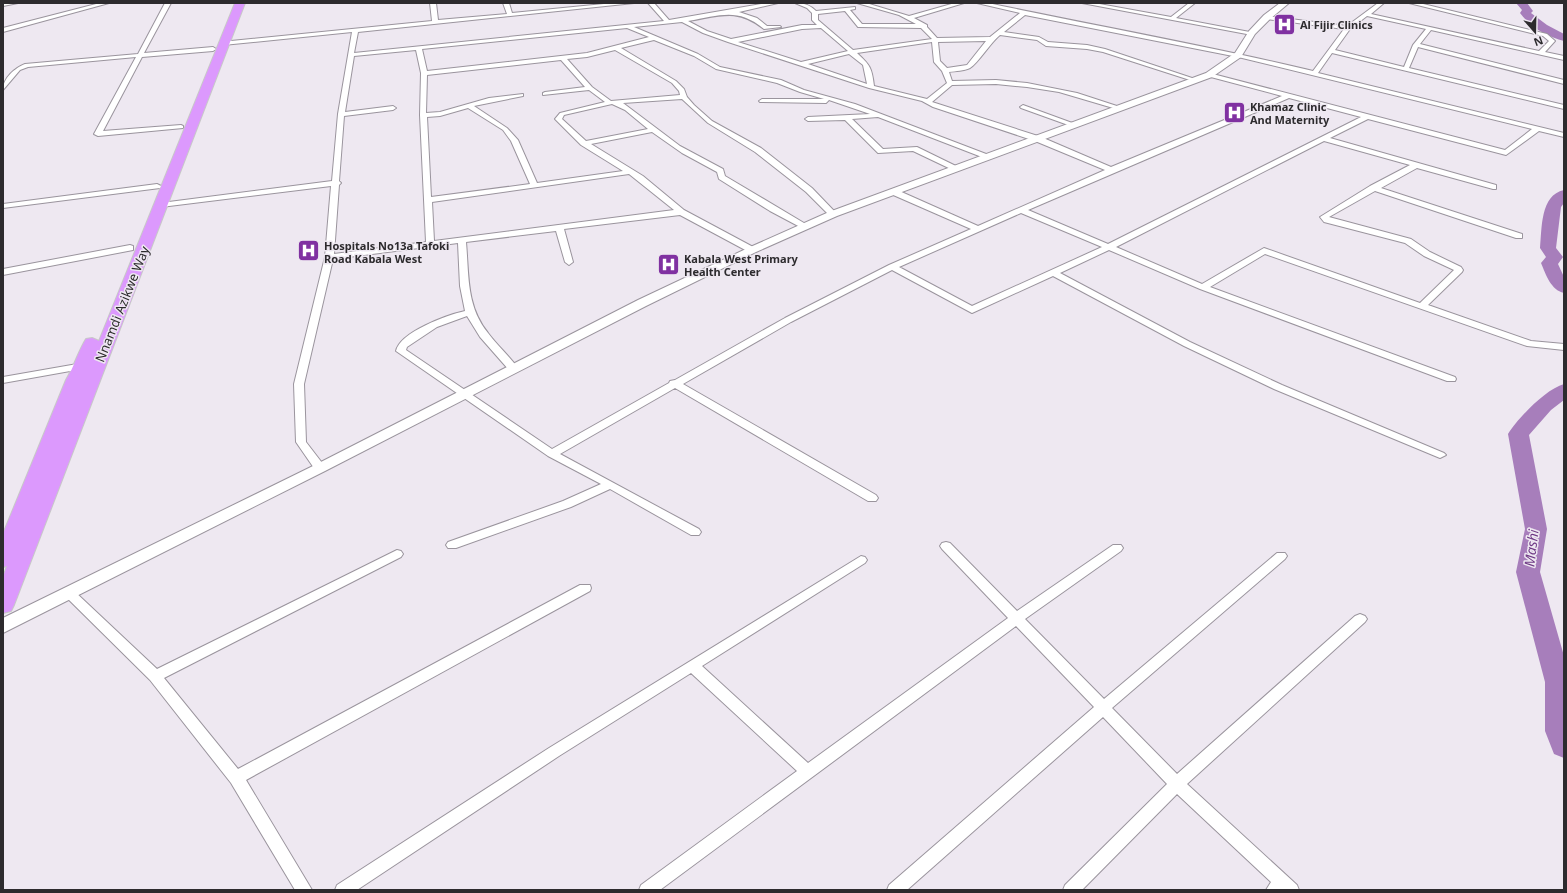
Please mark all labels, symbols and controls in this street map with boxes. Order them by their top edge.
hospital icon: Al Fijir Clinics [1271,11,1297,37]
north arrow [1515,12,1555,52]
place label: Al Fijir Clinics [1300,17,1373,32]
text: N [1532,33,1545,50]
hospital icon: Khamaz Clinic And Maternity [1221,99,1247,125]
place label: Khamaz Clinic And Maternity [1250,99,1330,127]
hospital icon: Hospitals No13a Tafoki Road Kabala West [295,238,321,264]
place label: Hospitals No13a Tafoki Road Kabala West [324,238,449,266]
street label: Nnamdi Azikwe Way [91,243,154,365]
hospital icon: Kabala West Primary Health Center [656,251,682,277]
place label: Kabala West Primary Health Center [684,251,799,279]
water label: Mashi [1519,528,1543,568]

